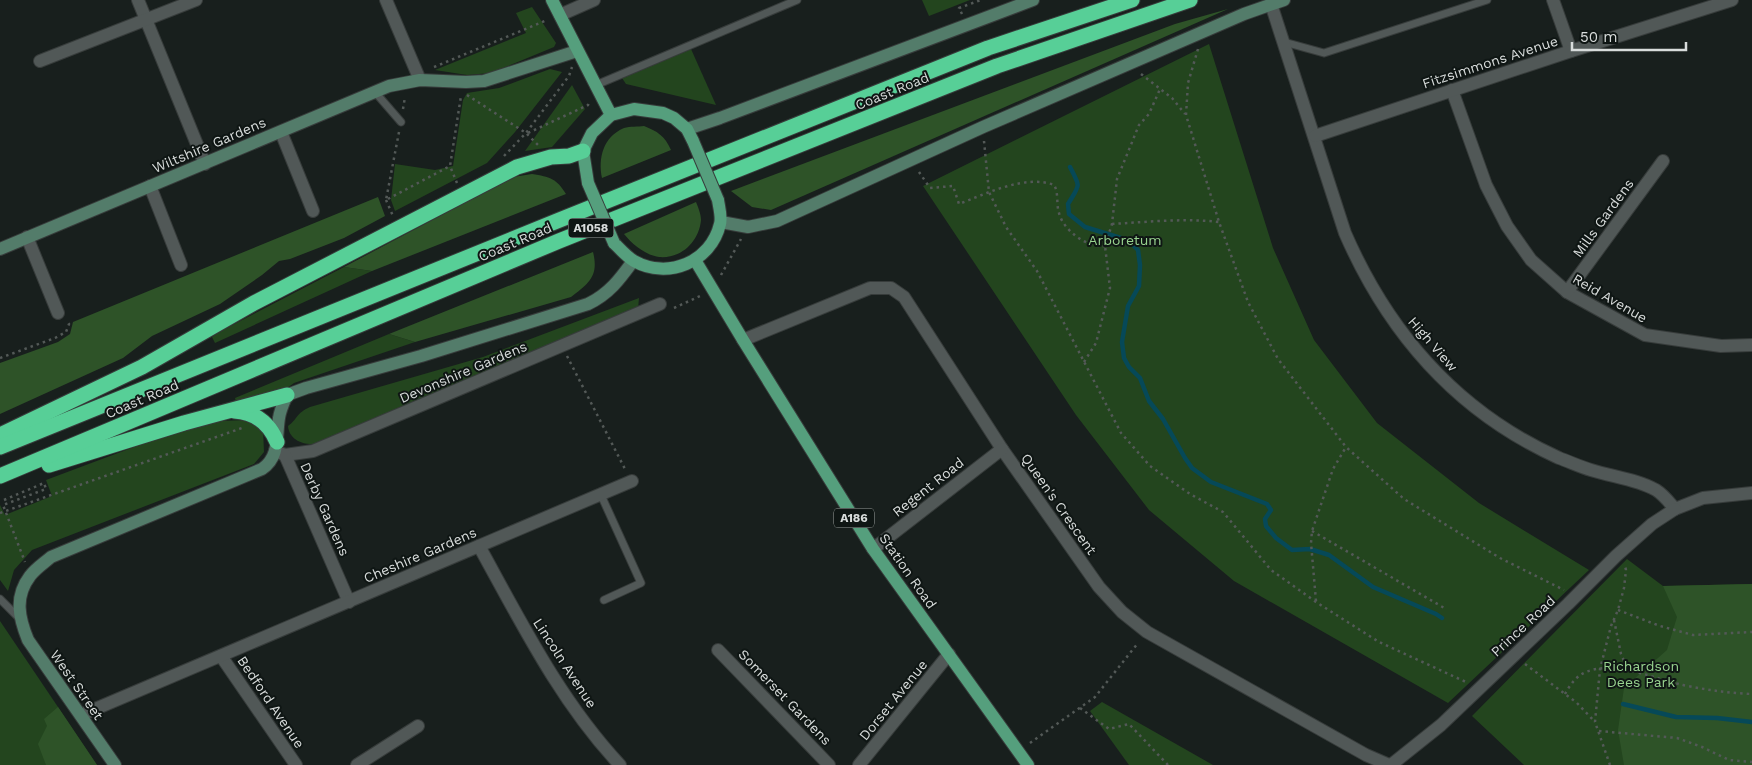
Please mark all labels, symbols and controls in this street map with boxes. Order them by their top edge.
scale bar [1572,20,1686,52]
text: 50 m [1580,28,1617,46]
street label: Fitzsimmons Avenue [1420,33,1560,91]
street label: Coast Road [853,69,931,113]
street label: Wiltshire Gardens [150,114,268,176]
street label: Mills Gardens [1569,176,1637,260]
road number: A1058 [568,218,614,238]
street label: Coast Road [476,219,554,265]
park label: Arboretum [1088,232,1162,248]
street label: Reid Avenue [1570,270,1650,326]
street label: High View [1405,314,1461,375]
street label: Devonshire Gardens [397,338,529,406]
street label: Coast Road [103,376,181,422]
street label: Queen's Crescent [1018,450,1100,558]
street label: Regent Road [889,454,967,520]
street label: Derby Gardens [297,460,353,558]
road number: A186 [834,508,874,528]
street label: Cheshire Gardens [361,524,479,586]
street label: Station Road [876,530,940,612]
street label: Prince Road [1488,592,1558,660]
street label: Lincoln Avenue [530,615,600,711]
street label: Somerset Gardens [735,646,835,748]
street label: West Street [47,647,107,723]
street label: Bedford Avenue [234,653,308,751]
street label: Dorset Avenue [856,657,930,743]
park label: Richardson Dees Park [1603,658,1679,690]

